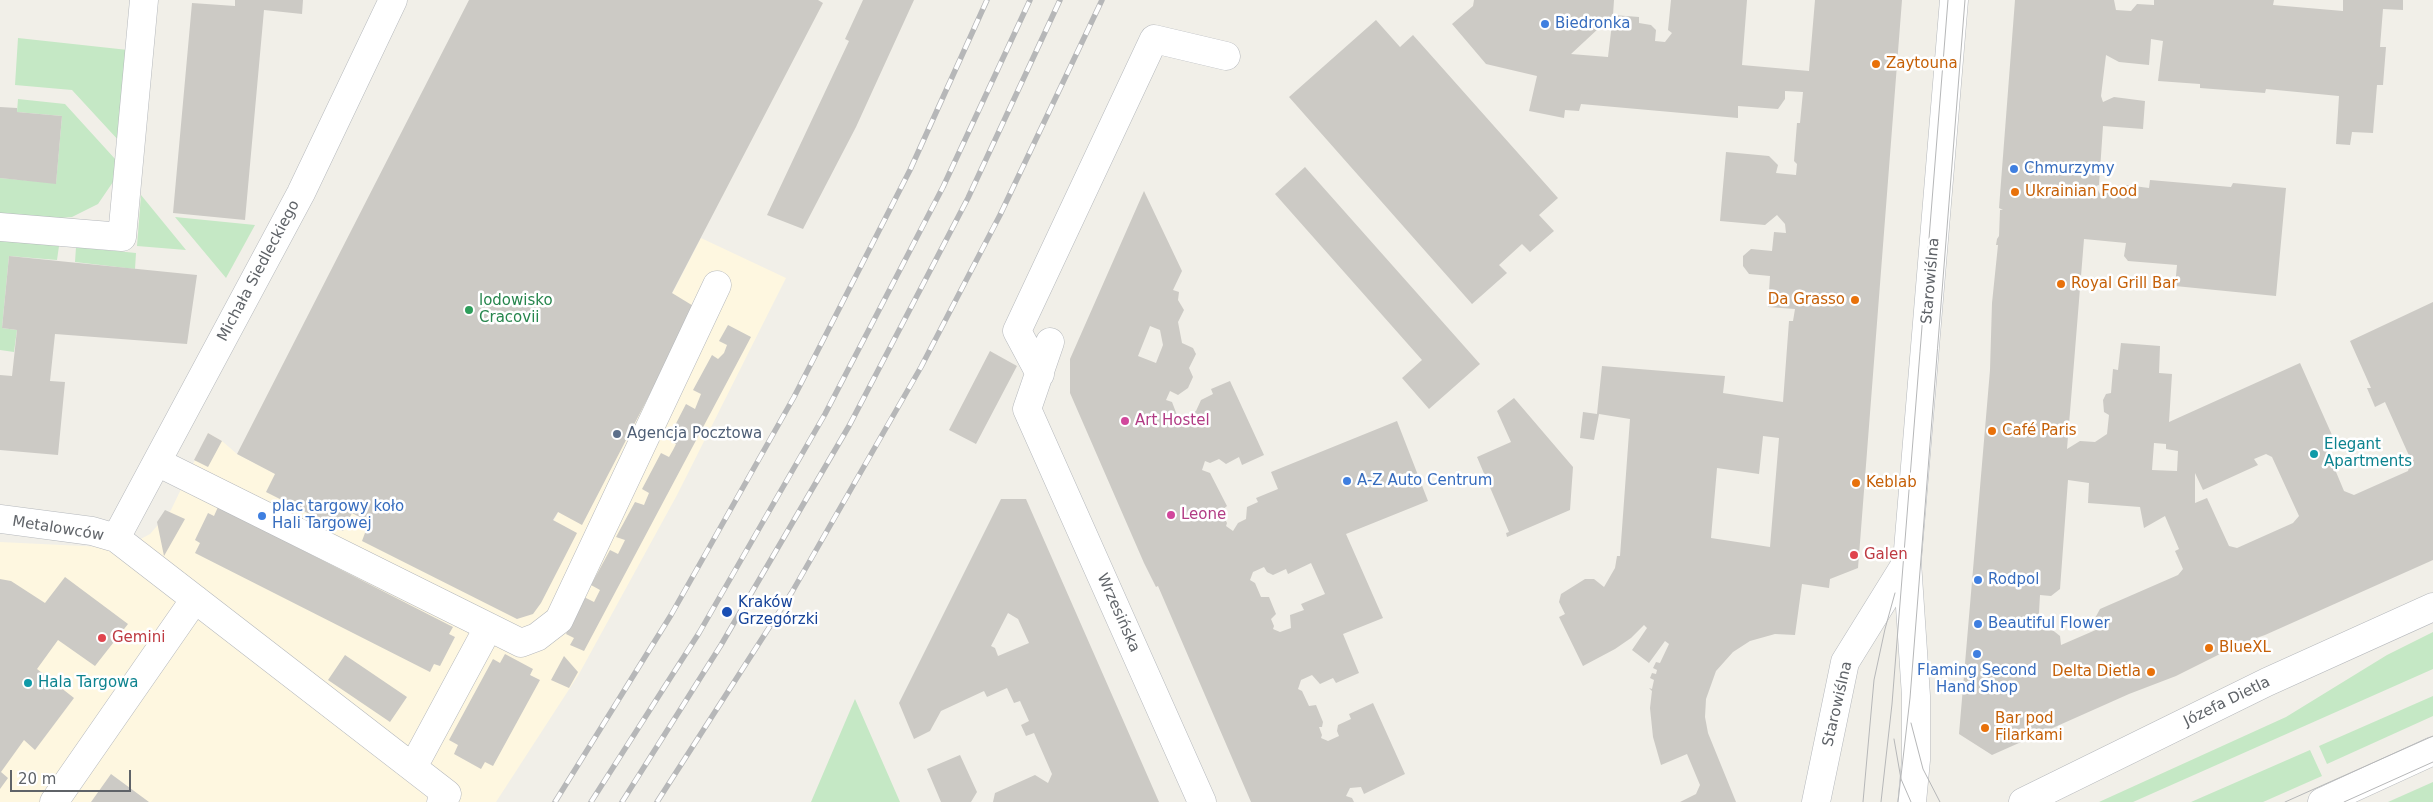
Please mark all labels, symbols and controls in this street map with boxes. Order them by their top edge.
place label: Biedronka [1555,15,1630,33]
marker: Biedronka [1539,18,1551,30]
place label: Zaytouna [1886,55,1958,73]
marker: Zaytouna [1870,58,1882,70]
place label: Chmurzymy [2024,160,2115,178]
marker: Chmurzymy [2008,163,2020,175]
place label: Ukrainian Food [2025,183,2137,201]
marker: Ukrainian Food [2009,186,2021,198]
street label: Michała Siedleckiego [214,197,304,345]
street label: Starowiślna [1918,237,1944,325]
place label: Royal Grill Bar [2071,275,2178,293]
marker: Royal Grill Bar [2055,278,2067,290]
place label: Da Grasso [1768,291,1845,309]
place label: lodowisko Cracovii [479,292,553,327]
marker: Da Grasso [1849,294,1861,306]
marker: lodowisko Cracovii [463,304,475,316]
place label: Art Hostel [1135,412,1210,430]
marker: Art Hostel [1119,415,1131,427]
place label: Café Paris [2002,422,2077,440]
place label: Agencja Pocztowa [627,425,762,443]
marker: Café Paris [1986,425,1998,437]
marker: Agencja Pocztowa [611,428,623,440]
place label: Elegant Apartments [2324,436,2412,471]
marker: Elegant Apartments [2308,448,2320,460]
place label: A-Z Auto Centrum [1357,472,1492,490]
place label: Keblab [1866,474,1917,492]
marker: A-Z Auto Centrum [1341,475,1353,487]
marker: Keblab [1850,477,1862,489]
place label: plac targowy koło Hali Targowej [272,498,404,533]
place label: Leone [1181,506,1226,524]
marker: Leone [1165,509,1177,521]
marker: plac targowy koło Hali Targowej [256,510,268,522]
street label: Metalowców [11,513,105,545]
place label: Galen [1864,546,1908,564]
marker: Galen [1848,549,1860,561]
street label: Wrzesińska [1093,571,1143,655]
place label: Rodpol [1988,571,2039,589]
marker: Rodpol [1972,574,1984,586]
place label: Kraków Grzegórzki [738,594,818,629]
marker: Kraków Grzegórzki [720,605,734,619]
place label: Beautiful Flower [1988,615,2110,633]
marker: Beautiful Flower [1972,618,1984,630]
place label: Gemini [112,629,165,647]
marker: Gemini [96,632,108,644]
place label: BlueXL [2219,639,2271,657]
marker: BlueXL [2203,642,2215,654]
marker: Flaming Second Hand Shop [1971,648,1983,660]
street label: Starowiślna [1819,660,1857,748]
place label: Flaming Second Hand Shop [1917,662,2037,697]
place label: Delta Dietla [2052,663,2141,681]
marker: Delta Dietla [2145,666,2157,678]
street label: Józefa Dietla [2181,673,2273,731]
place label: Hala Targowa [38,674,139,692]
marker: Hala Targowa [22,677,34,689]
place label: Bar pod Filarkami [1995,710,2063,745]
marker: Bar pod Filarkami [1979,722,1991,734]
scale bar [12,760,134,792]
text: 20 m [18,770,56,788]

